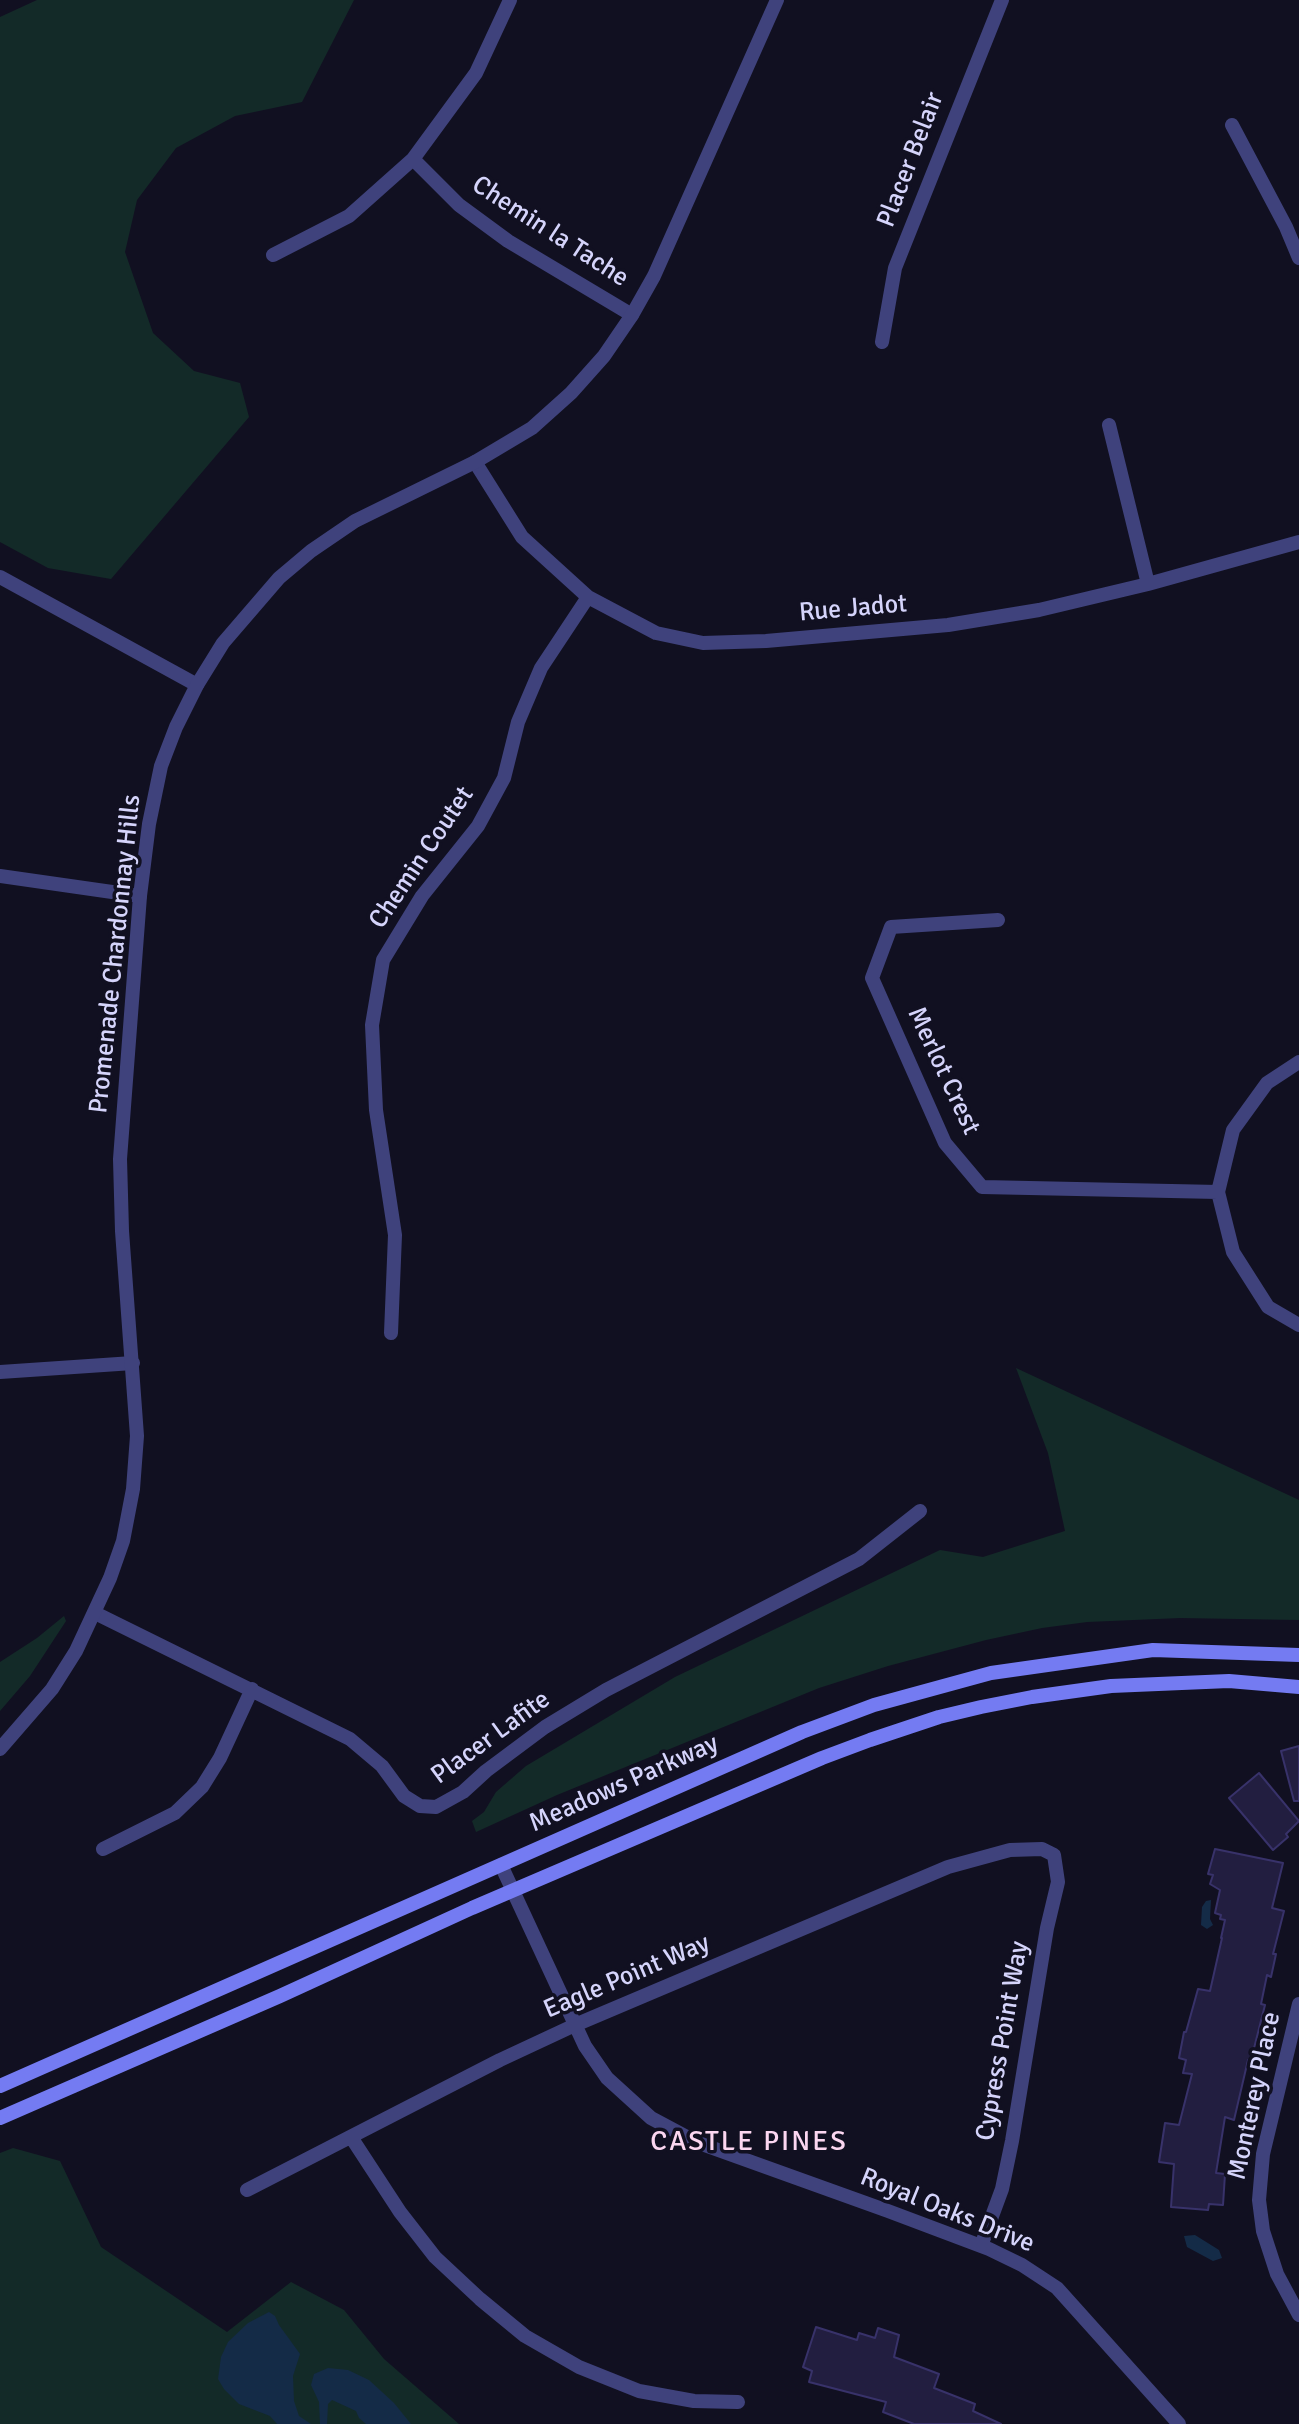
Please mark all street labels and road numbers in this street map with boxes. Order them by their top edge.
street label: Placer Belair [871,88,951,232]
street label: Chemin la Tache [466,170,634,294]
street label: Rue Jadot [798,589,908,629]
street label: Chemin Coutet [363,781,481,935]
street label: Promenade Chardonnay Hills [84,793,148,1115]
street label: Merlot Crest [900,1002,986,1140]
street label: Placer Lafite [425,1684,557,1792]
street label: Meadows Parkway [525,1728,723,1840]
street label: Eagle Point Way [539,1928,715,2026]
street label: Cypress Point Way [970,1939,1036,2143]
street label: Monterey Place [1222,2009,1288,2183]
street label: Royal Oaks Drive [855,2162,1039,2260]

